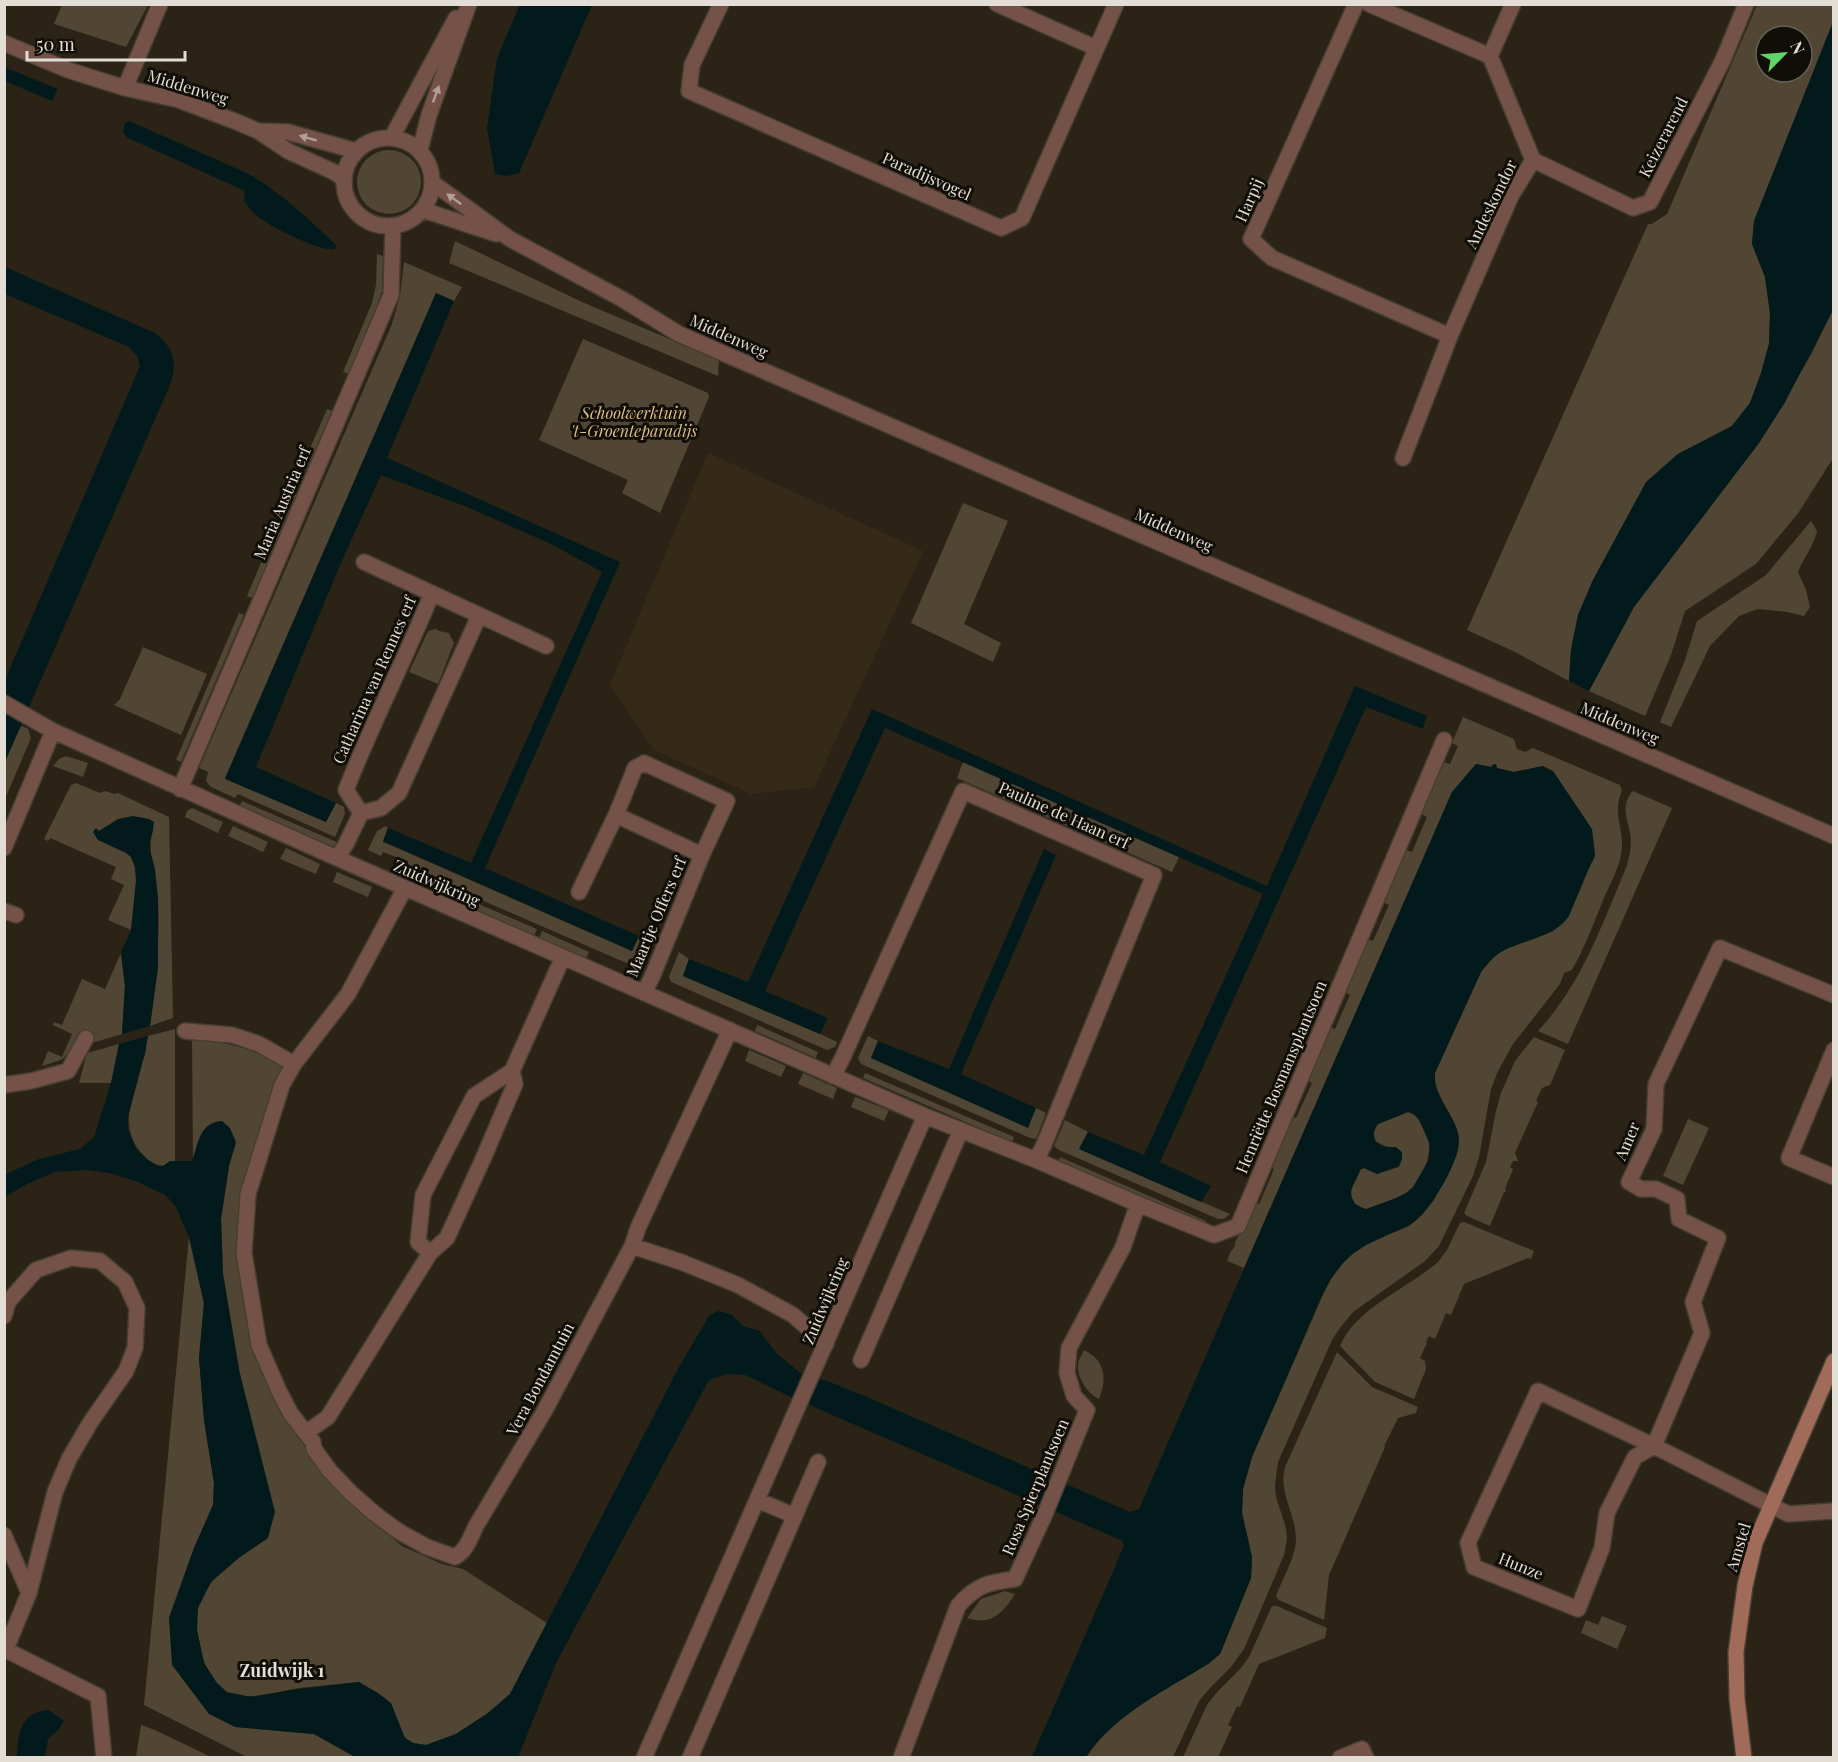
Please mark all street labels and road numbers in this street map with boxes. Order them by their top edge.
street label: Middenweg [145,64,232,109]
street label: Keizerarend [1633,93,1692,181]
street label: Paradijsvogel [879,147,975,205]
street label: Andeskondor [1460,156,1521,252]
street label: Harpij [1230,175,1267,225]
street label: Middenweg [687,309,772,362]
street label: Maria Austria erf [248,442,315,562]
street label: Middenweg [1132,503,1217,556]
street label: Catharina van Rennes erf [327,591,421,767]
street label: Middenweg [1578,697,1663,749]
street label: Pauline de Haan erf [996,776,1134,853]
street label: Maartje Offers erf [621,852,691,980]
street label: Zuidwijkring [391,854,484,911]
street label: Henriëtte Bosmansplantsoen [1230,977,1331,1176]
street label: Amer [1609,1119,1644,1164]
street label: Zuidwijkring [797,1254,852,1347]
street label: Vera Bondamtuin [500,1318,578,1440]
street label: Rosa Spierplantsoen [996,1415,1073,1558]
street label: Amstel [1720,1520,1755,1575]
street label: Hunze [1496,1547,1547,1584]

